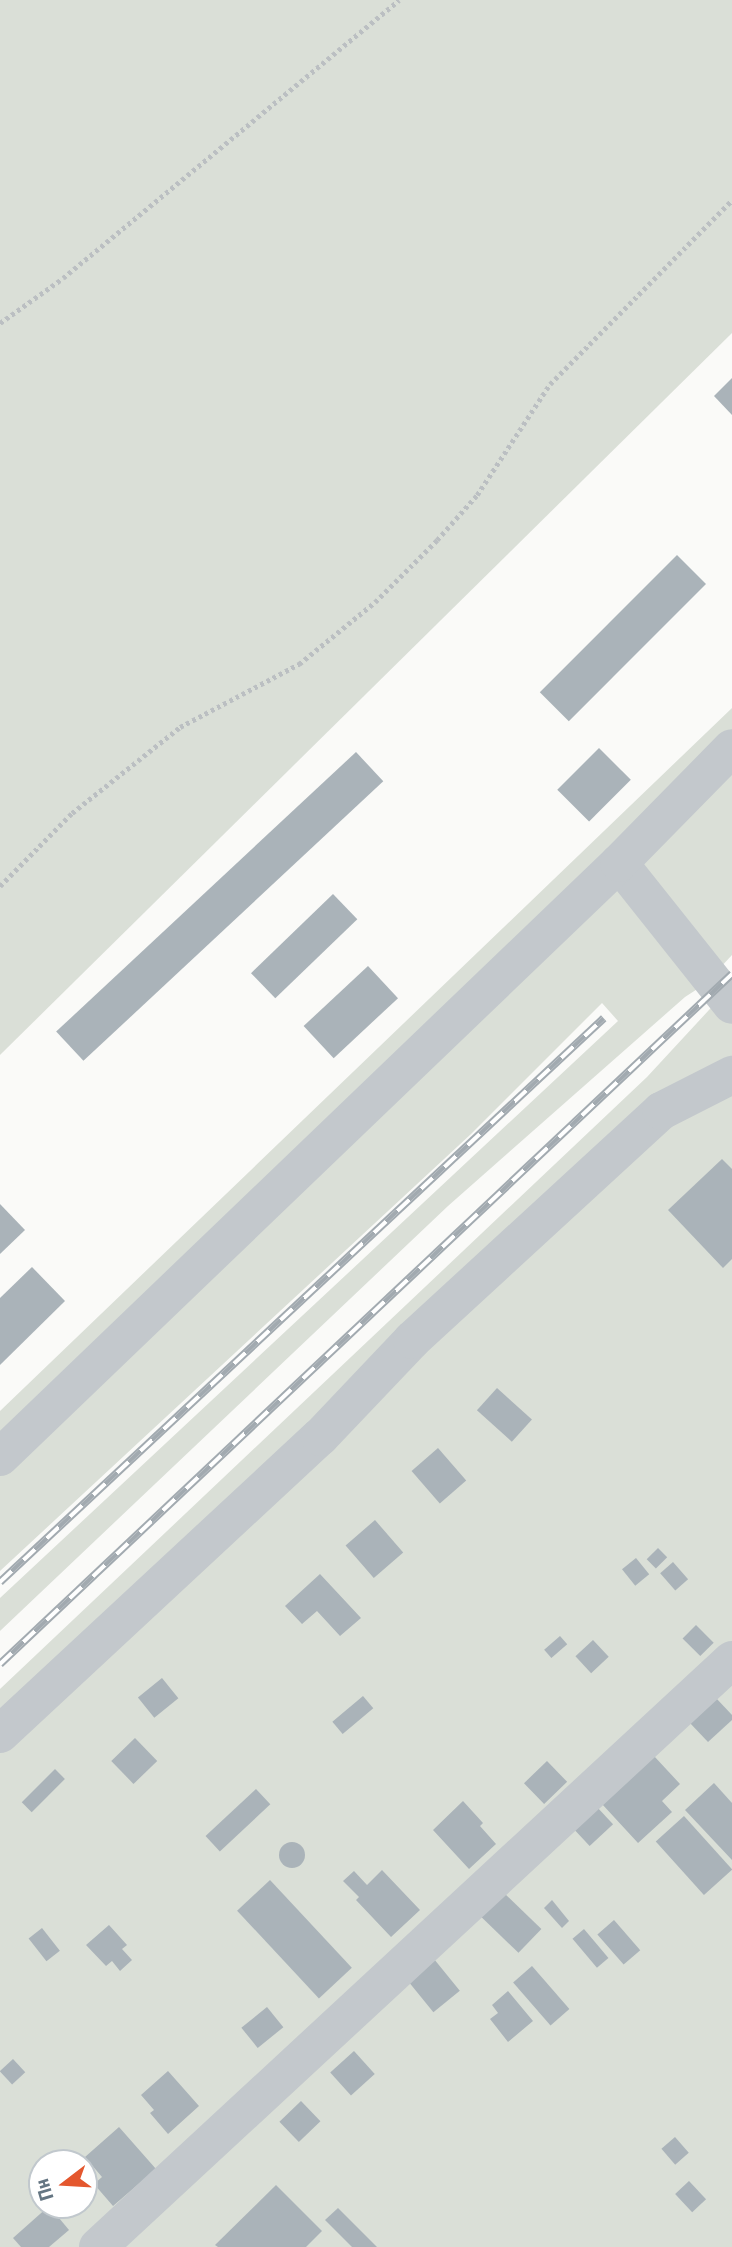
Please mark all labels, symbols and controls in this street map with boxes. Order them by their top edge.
north arrow [28,2149,98,2219]
text: Пн [30,2176,58,2203]

